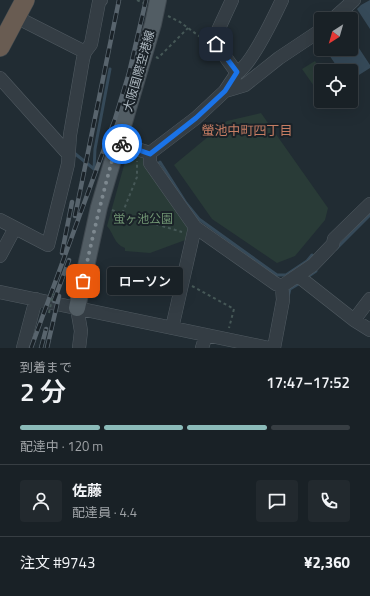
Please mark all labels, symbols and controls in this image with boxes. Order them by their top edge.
north arrow [314,12,358,56]
map controls [314,12,358,108]
pin [199,27,233,61]
street label: 大阪国際空港線 [118,28,159,114]
icon: home [205,33,227,55]
button: locate [314,64,358,108]
district label: 螢池中町四丁目 [201,120,293,140]
courier [102,124,142,164]
icon: bike [111,133,133,155]
park label: 蛍ヶ池公園 [113,209,173,228]
pin [66,264,100,298]
callout: ローソン [107,267,183,295]
icon: bag [72,270,94,292]
text: ローソン [119,271,171,291]
text: 到着まで [20,357,72,377]
text: 17:47–17:52 [266,371,350,394]
text: 2 分 [20,372,66,411]
text: 配達中 · 120 m [20,436,103,456]
text: 佐藤 [72,479,102,502]
button: person [20,480,62,522]
button: chat [256,480,298,522]
button: phone [308,480,350,522]
text: 配達員 · 4.4 [72,502,137,522]
text: 注文 #9743 [20,551,95,574]
text: ¥2,360 [304,551,350,574]

